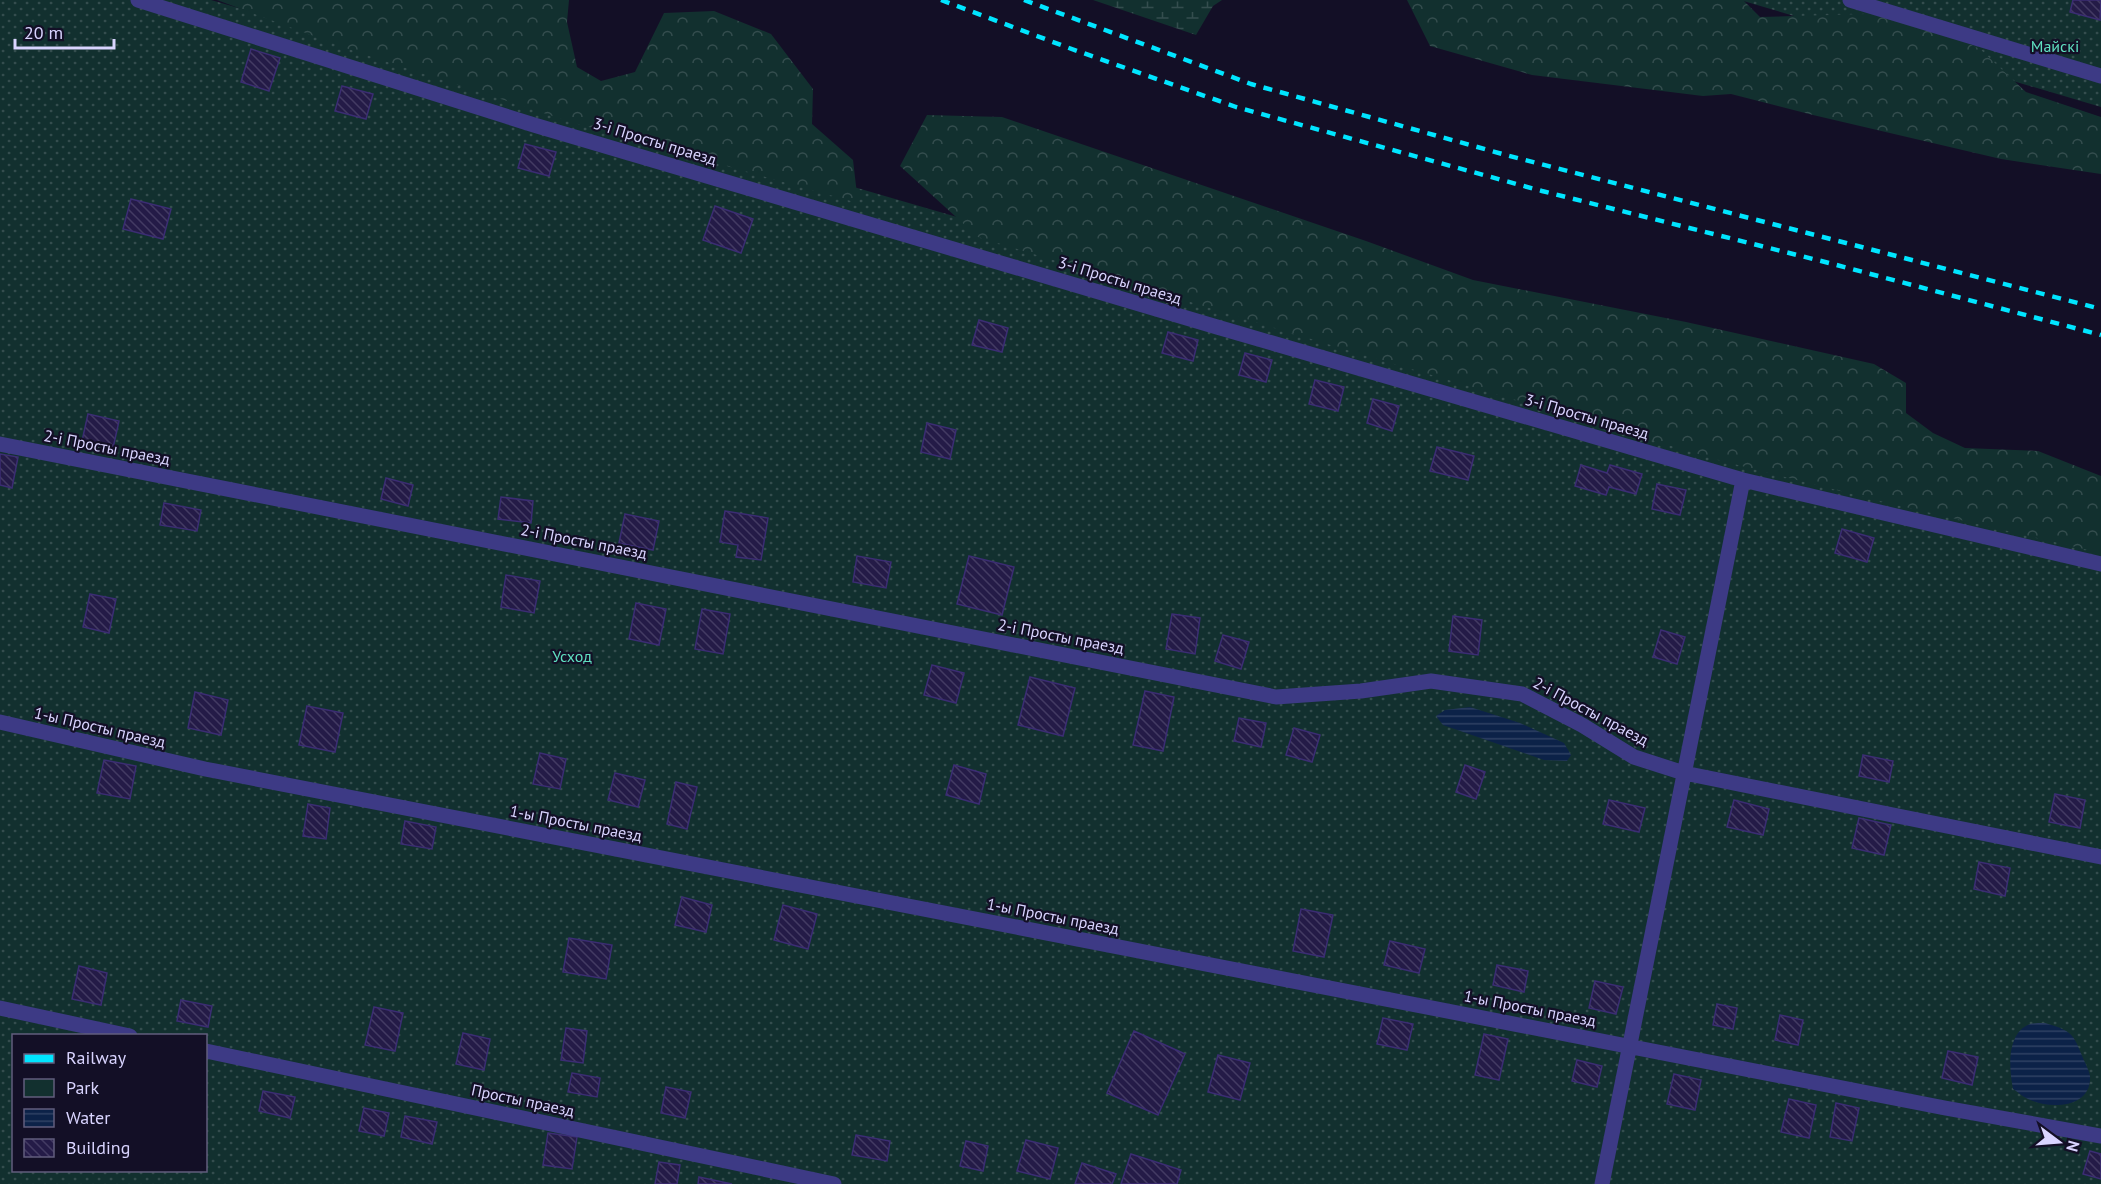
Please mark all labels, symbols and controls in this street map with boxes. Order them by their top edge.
scale bar [15,12,114,50]
text: 20 m [24,21,63,44]
park label: Майскі [2031,36,2079,56]
street label: 3-і Просты праезд [591,113,719,169]
street label: 3-і Просты праезд [1056,252,1184,308]
street label: 3-і Просты праезд [1523,389,1652,443]
street label: 2-і Просты праезд [42,425,172,469]
street label: 2-і Просты праезд [519,519,649,563]
street label: 2-і Просты праезд [996,614,1126,658]
park label: Усход [552,646,592,666]
street label: 2-і Просты праезд [1530,672,1652,750]
street label: 1-ы Просты праезд [32,702,168,752]
street label: 1-ы Просты праезд [508,800,644,846]
street label: 1-ы Просты праезд [985,893,1121,939]
street label: 1-ы Просты праезд [1462,985,1598,1031]
legend [12,1034,207,1172]
text: Railway [66,1046,127,1069]
text: Park [66,1076,99,1099]
street label: Просты праезд [470,1079,577,1121]
text: Water [66,1106,110,1129]
north arrow [2029,1112,2089,1172]
text: Building [66,1136,130,1159]
text: N [2062,1138,2084,1154]

